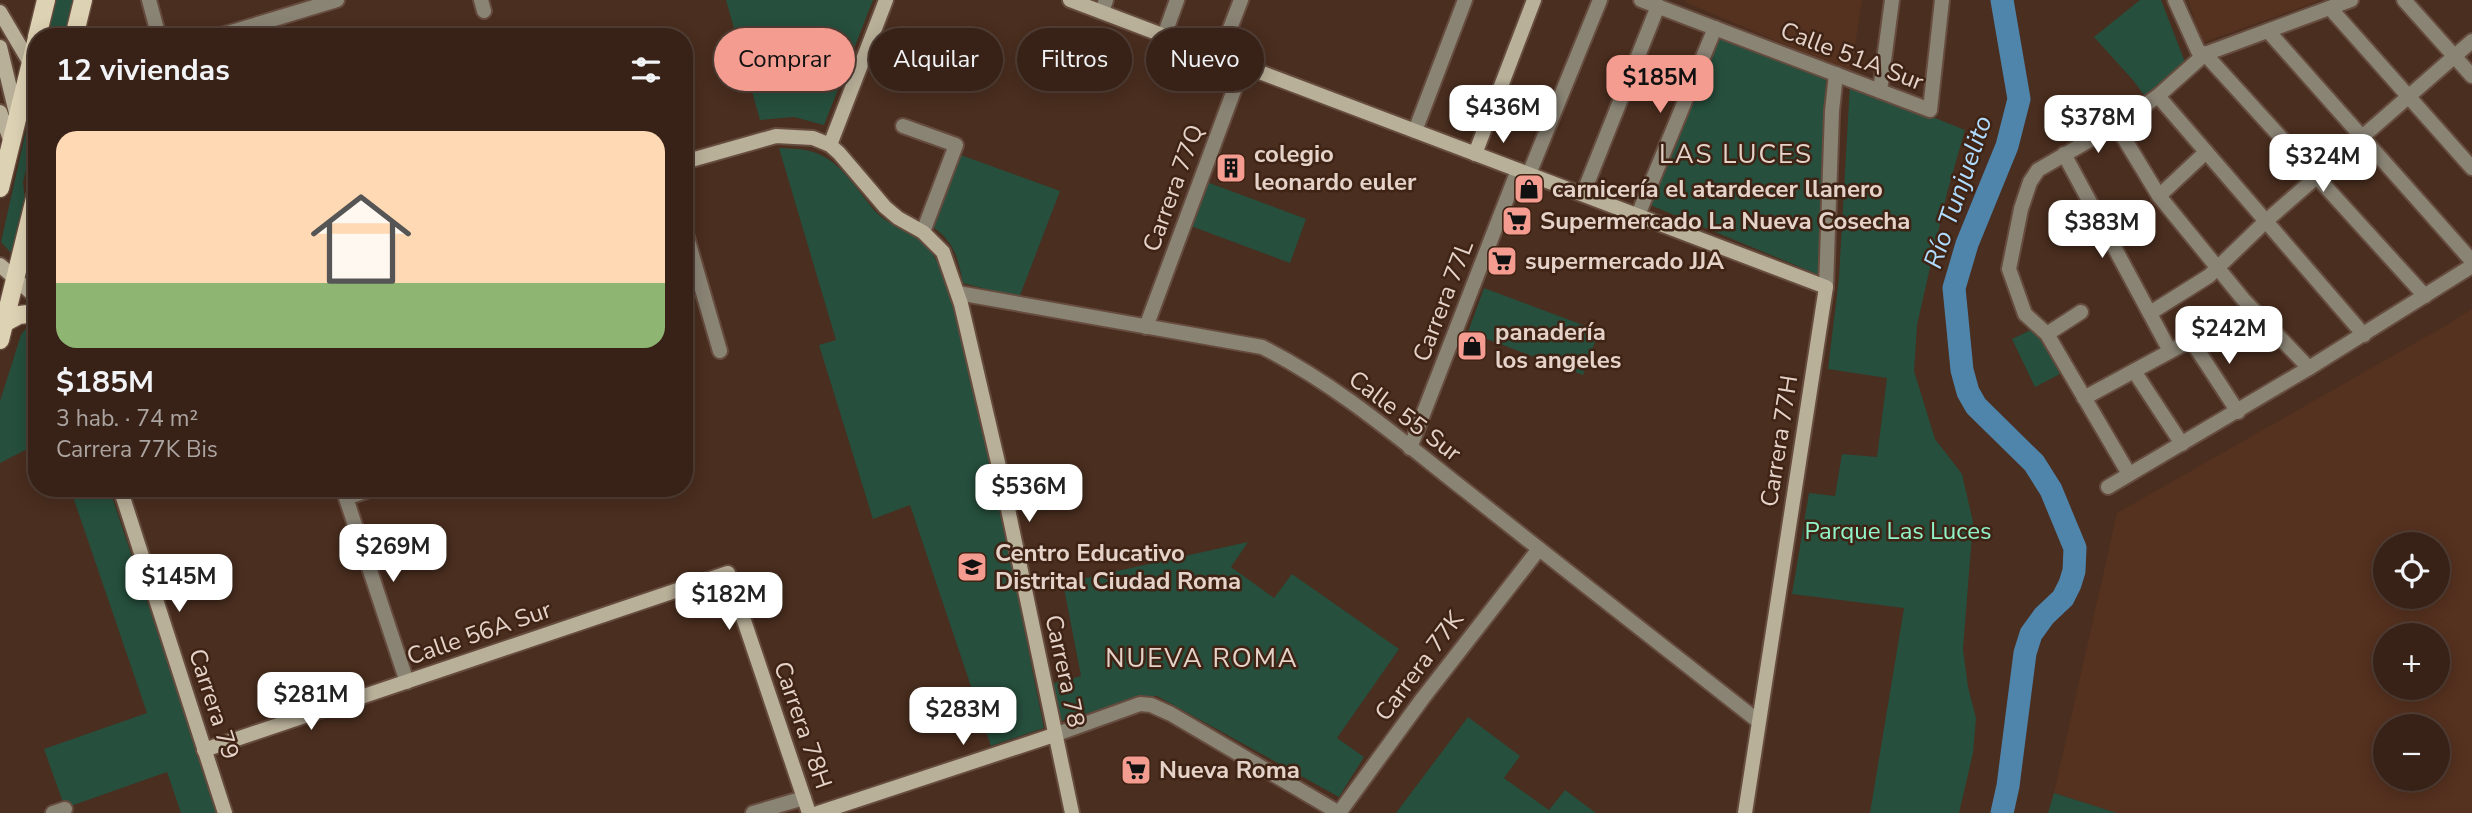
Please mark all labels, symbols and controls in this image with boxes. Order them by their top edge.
street label: Calle 51A Sur [1776,14,1928,98]
chip: Comprar [714,28,855,91]
chip: Alquilar [869,28,1003,91]
chip: Filtros [1017,28,1132,91]
chip: Nuevo [1146,28,1264,91]
text: 12 viviendas [56,50,230,91]
icon: filters [627,51,665,89]
pin: $185M [1611,55,1709,115]
text: $185M [1622,62,1698,93]
pin: $436M [1454,86,1552,145]
text: $436M [1465,92,1541,123]
pin: $378M [2049,96,2147,155]
text: $378M [2060,102,2136,133]
water label: Río Tunjuelito [1916,111,2000,273]
street label: Carrera 77Q [1135,120,1211,256]
pin: $324M [2274,134,2372,194]
district label: LAS LUCES [1659,137,1813,172]
place label: colegio leonardo euler [1254,138,1417,198]
text: $324M [2285,141,2361,172]
building icon: colegio leonardo euler [1214,151,1248,185]
shop icon: carnicería el atardecer llanero [1512,172,1546,206]
place label: carnicería el atardecer llanero [1552,173,1883,205]
icon: home [298,176,424,302]
pin: $383M [2053,201,2151,260]
supermarket icon: Supermercado La Nueva Cosecha [1500,204,1534,238]
place label: Supermercado La Nueva Cosecha [1540,205,1911,237]
text: $383M [2064,207,2140,238]
street label: Carrera 77L [1405,236,1481,366]
supermarket icon: supermercado JJA [1485,244,1519,278]
place label: supermercado JJA [1525,245,1724,277]
pin: $242M [2180,306,2278,366]
text: $242M [2191,313,2267,344]
place label: panadería los angeles [1495,316,1621,376]
shop icon: panadería los angeles [1455,329,1489,363]
text: $185M [56,362,154,403]
street label: Calle 55 Sur [1342,363,1468,469]
street label: Carrera 77H [1753,373,1805,509]
text: 3 hab. · 74 m² [56,403,198,434]
text: Carrera 77K Bis [56,434,218,465]
pin: $536M [980,464,1078,524]
text: $536M [991,471,1067,502]
park label: Parque Las Luces [1804,515,1992,547]
pin: $269M [344,524,442,584]
text: $269M [355,531,431,562]
map controls [2373,532,2450,791]
button: locate [2373,532,2450,609]
place label: Centro Educativo Distrital Ciudad Roma [995,537,1241,597]
school or university icon: Centro Educativo Distrital Ciudad Roma [955,550,989,584]
pin: $145M [130,554,228,614]
text: $145M [141,561,217,592]
pin: $182M [680,572,778,632]
text: $182M [691,579,767,610]
street label: Calle 56A Sur [403,593,556,673]
street label: Carrera 77K [1367,604,1471,727]
street label: Carrera 78 [1037,612,1093,730]
button: + [2373,623,2450,700]
district label: NUEVA ROMA [1105,641,1299,676]
street label: Carrera 79 [181,645,247,763]
street label: Carrera 78H [766,657,840,793]
pin: $281M [262,672,360,732]
text: $281M [273,679,349,710]
pin: $283M [914,688,1012,747]
text: $283M [925,694,1001,725]
button: − [2373,714,2450,791]
supermarket icon: Nueva Roma [1119,753,1153,787]
place label: Nueva Roma [1159,754,1300,786]

